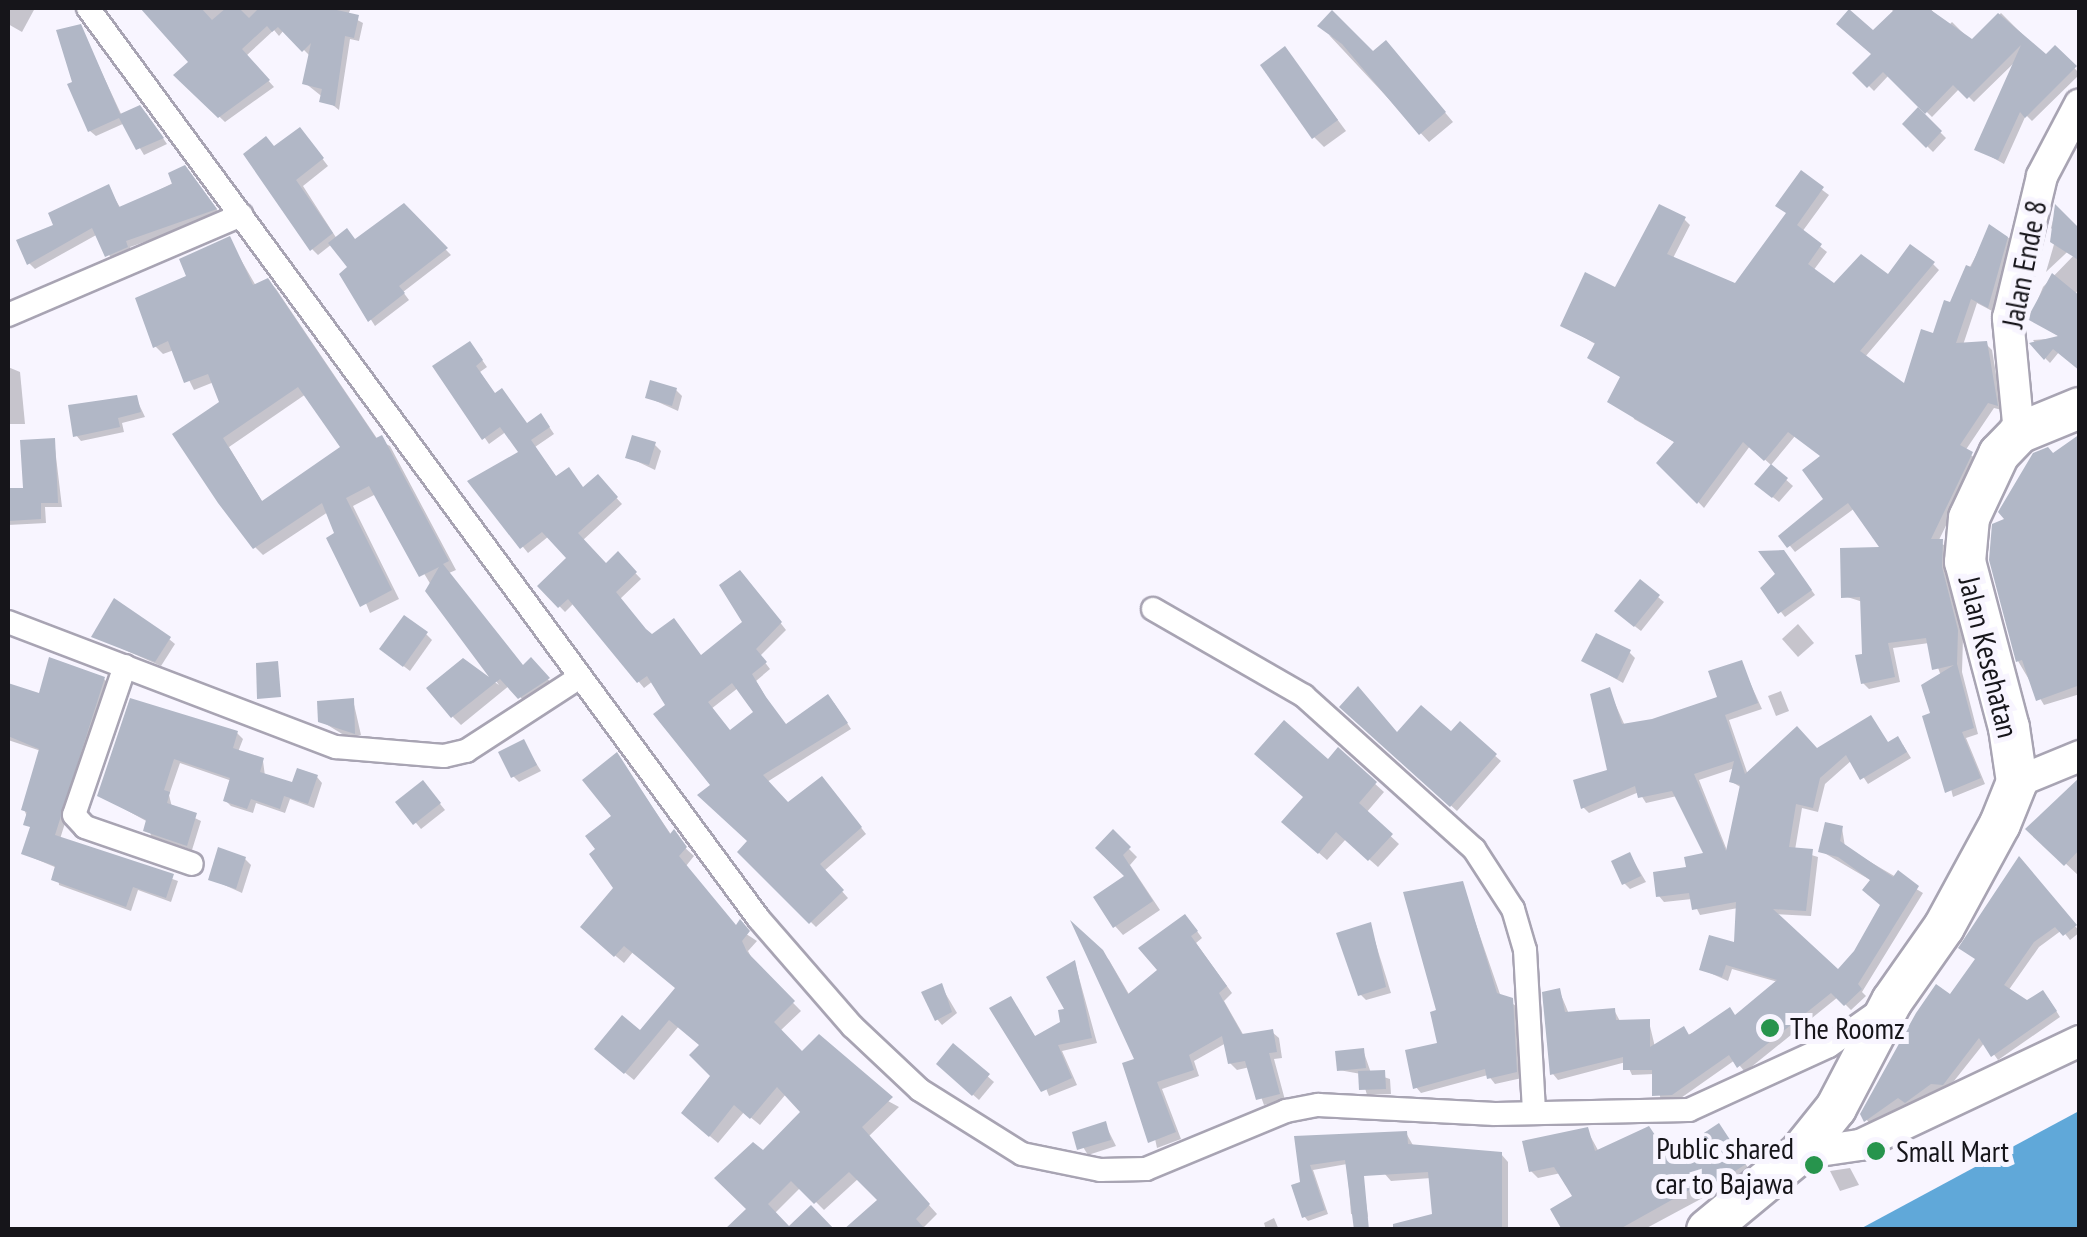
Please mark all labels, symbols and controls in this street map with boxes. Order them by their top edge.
street label: Jalan Ende 8 [1994,197,2054,331]
street label: Jalan Kesehatan [1952,573,2026,741]
place label: The Roomz [1790,1010,1905,1046]
marker: The Roomz [1759,1017,1781,1039]
place label: Public shared car to Bajawa [1655,1130,1794,1200]
place label: Small Mart [1896,1133,2009,1169]
marker: Small Mart [1865,1140,1887,1162]
marker: Public shared car to Bajawa [1803,1154,1825,1176]

